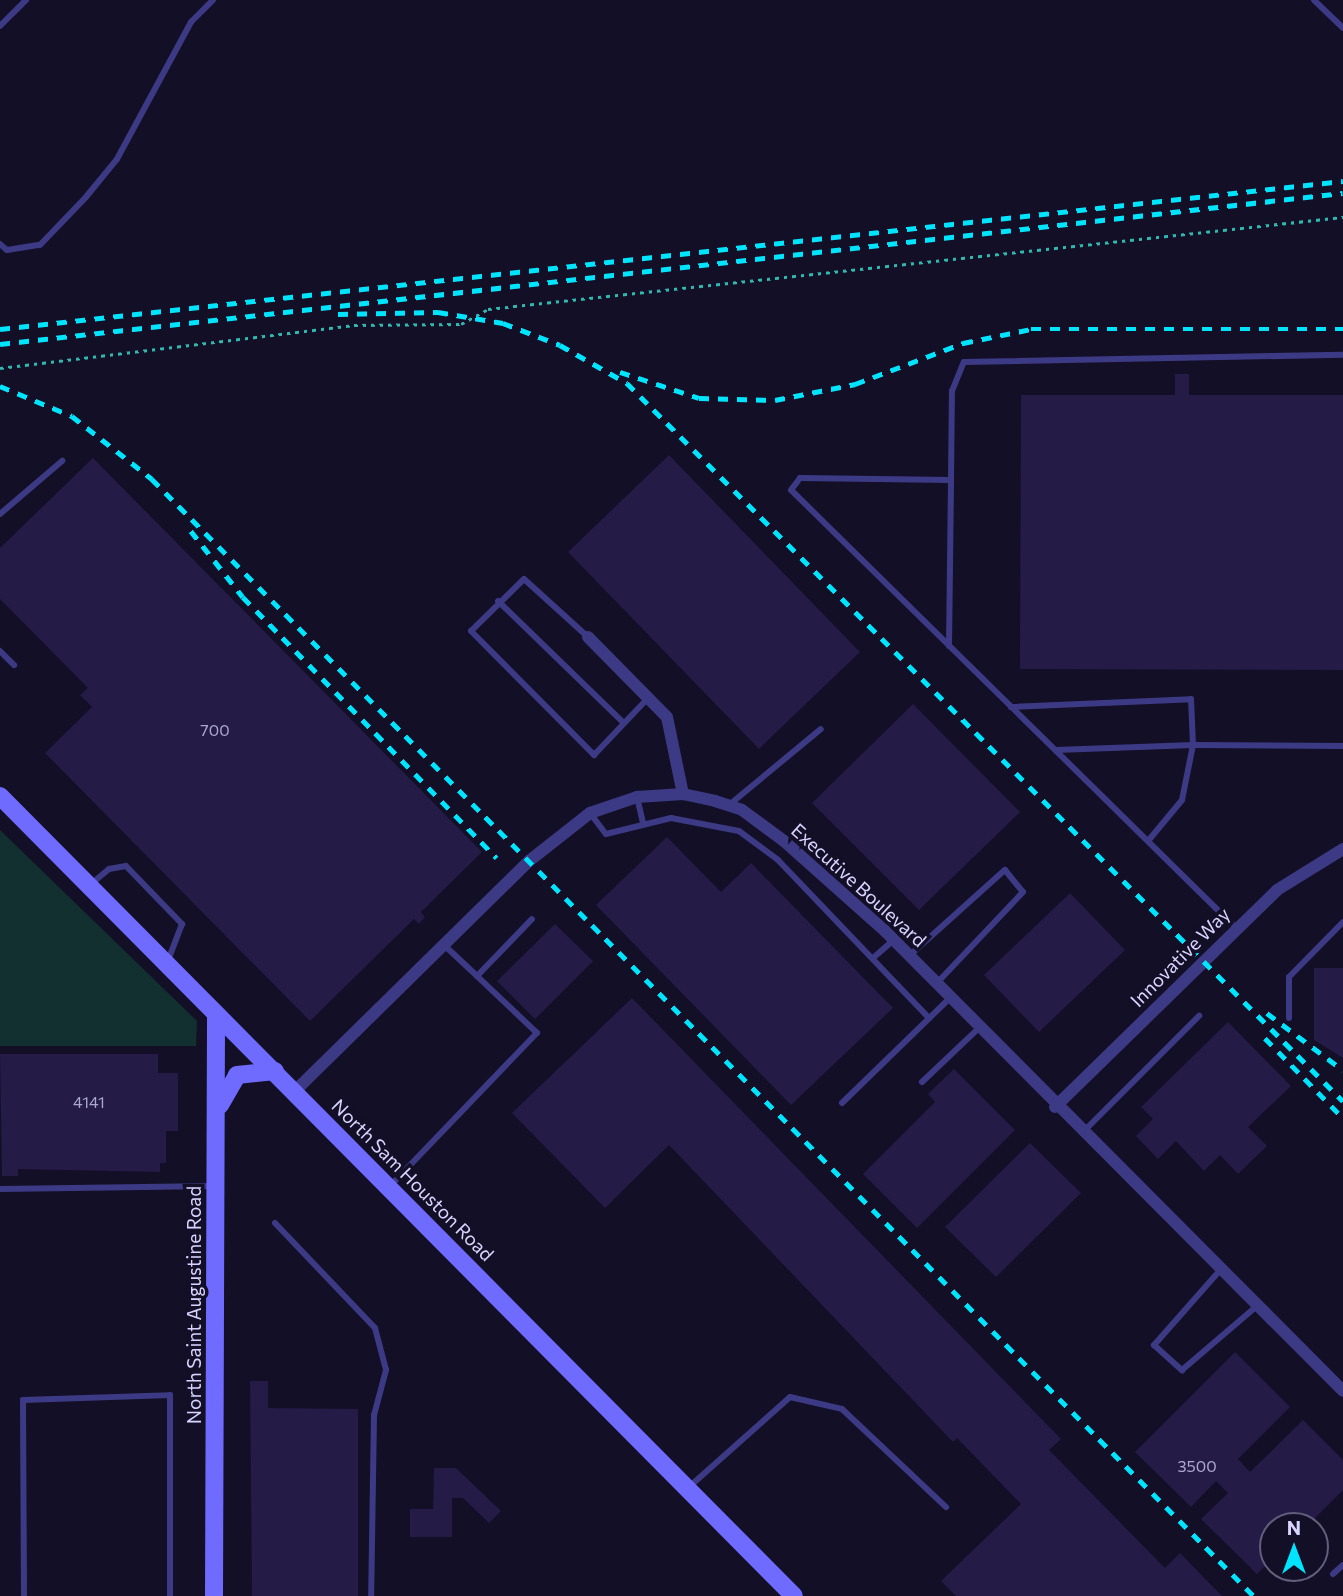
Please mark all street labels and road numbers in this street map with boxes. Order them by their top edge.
street label: Executive Boulevard [787,819,931,951]
street label: Innovative Way [1126,903,1234,1011]
street label: North Sam Houston Road [327,1094,499,1266]
street label: North Saint Augustine Road [183,1186,205,1424]

